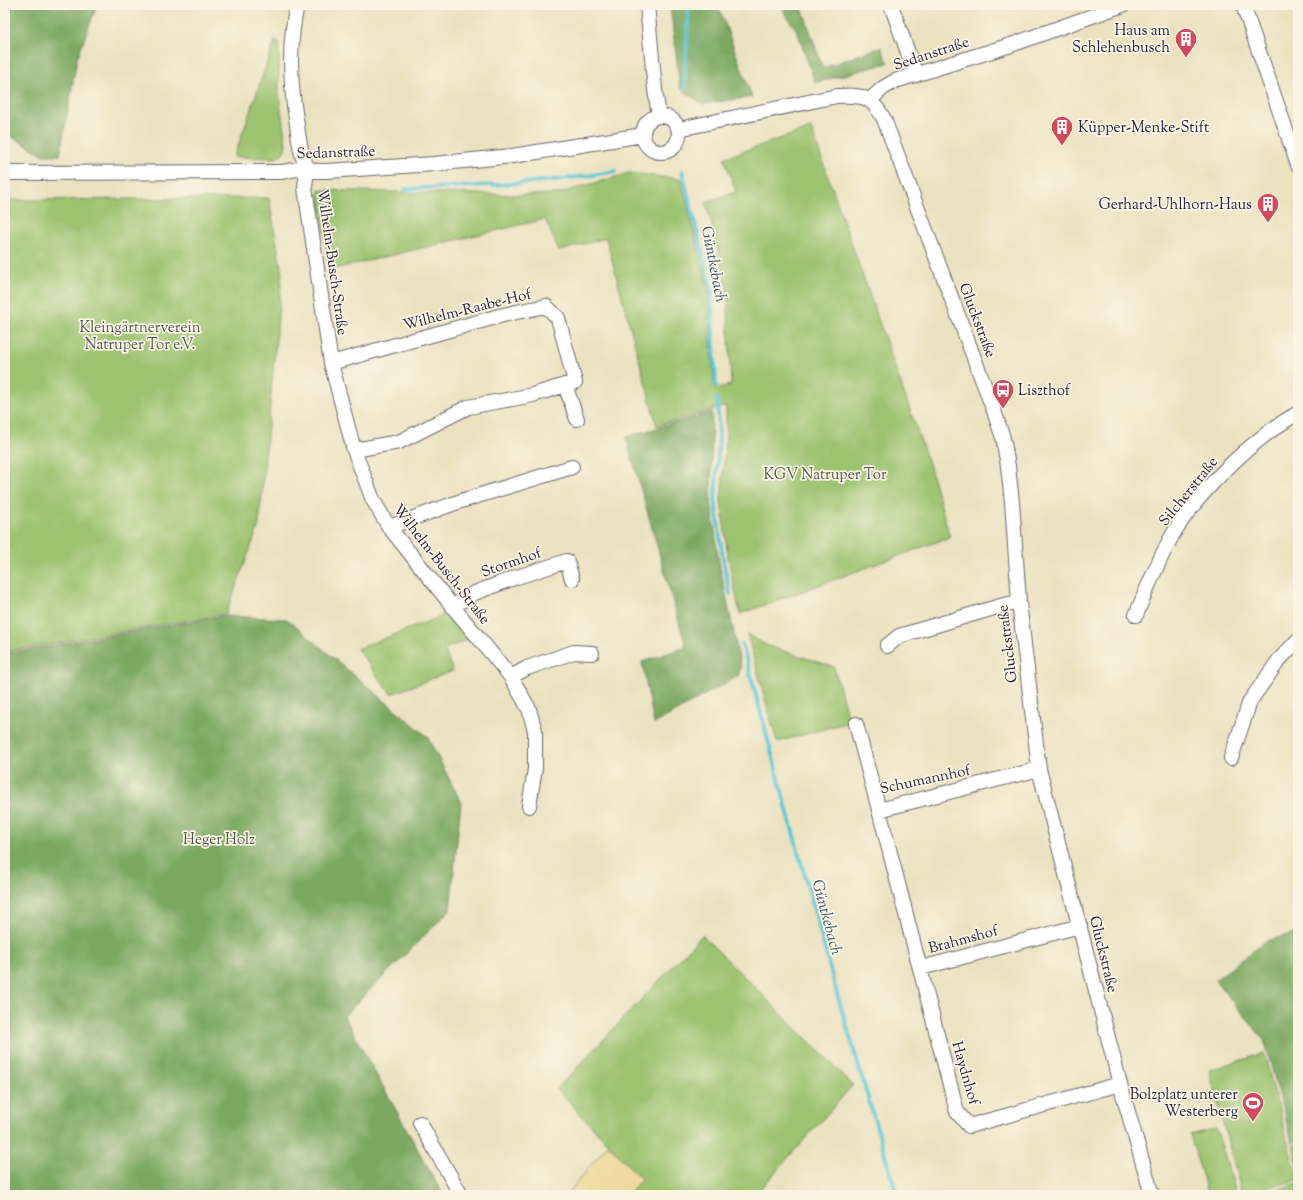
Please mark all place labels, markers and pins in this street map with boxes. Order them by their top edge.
place label: Haus am Schlehenbusch [1072,21,1171,59]
building icon: Haus am Schlehenbusch [1173,26,1199,59]
building icon: Küpper-Menke-Stift [1049,114,1075,147]
place label: Küpper-Menke-Stift [1078,118,1209,139]
building icon: Gerhard-Uhlhorn-Haus [1255,191,1281,224]
place label: Gerhard-Uhlhorn-Haus [1098,195,1252,216]
bus stop icon: Liszthof [990,377,1016,410]
place label: Liszthof [1018,381,1071,402]
place label: Bolzplatz unterer Westerberg [1130,1085,1238,1123]
sports icon: Bolzplatz unterer Westerberg [1240,1090,1266,1123]

